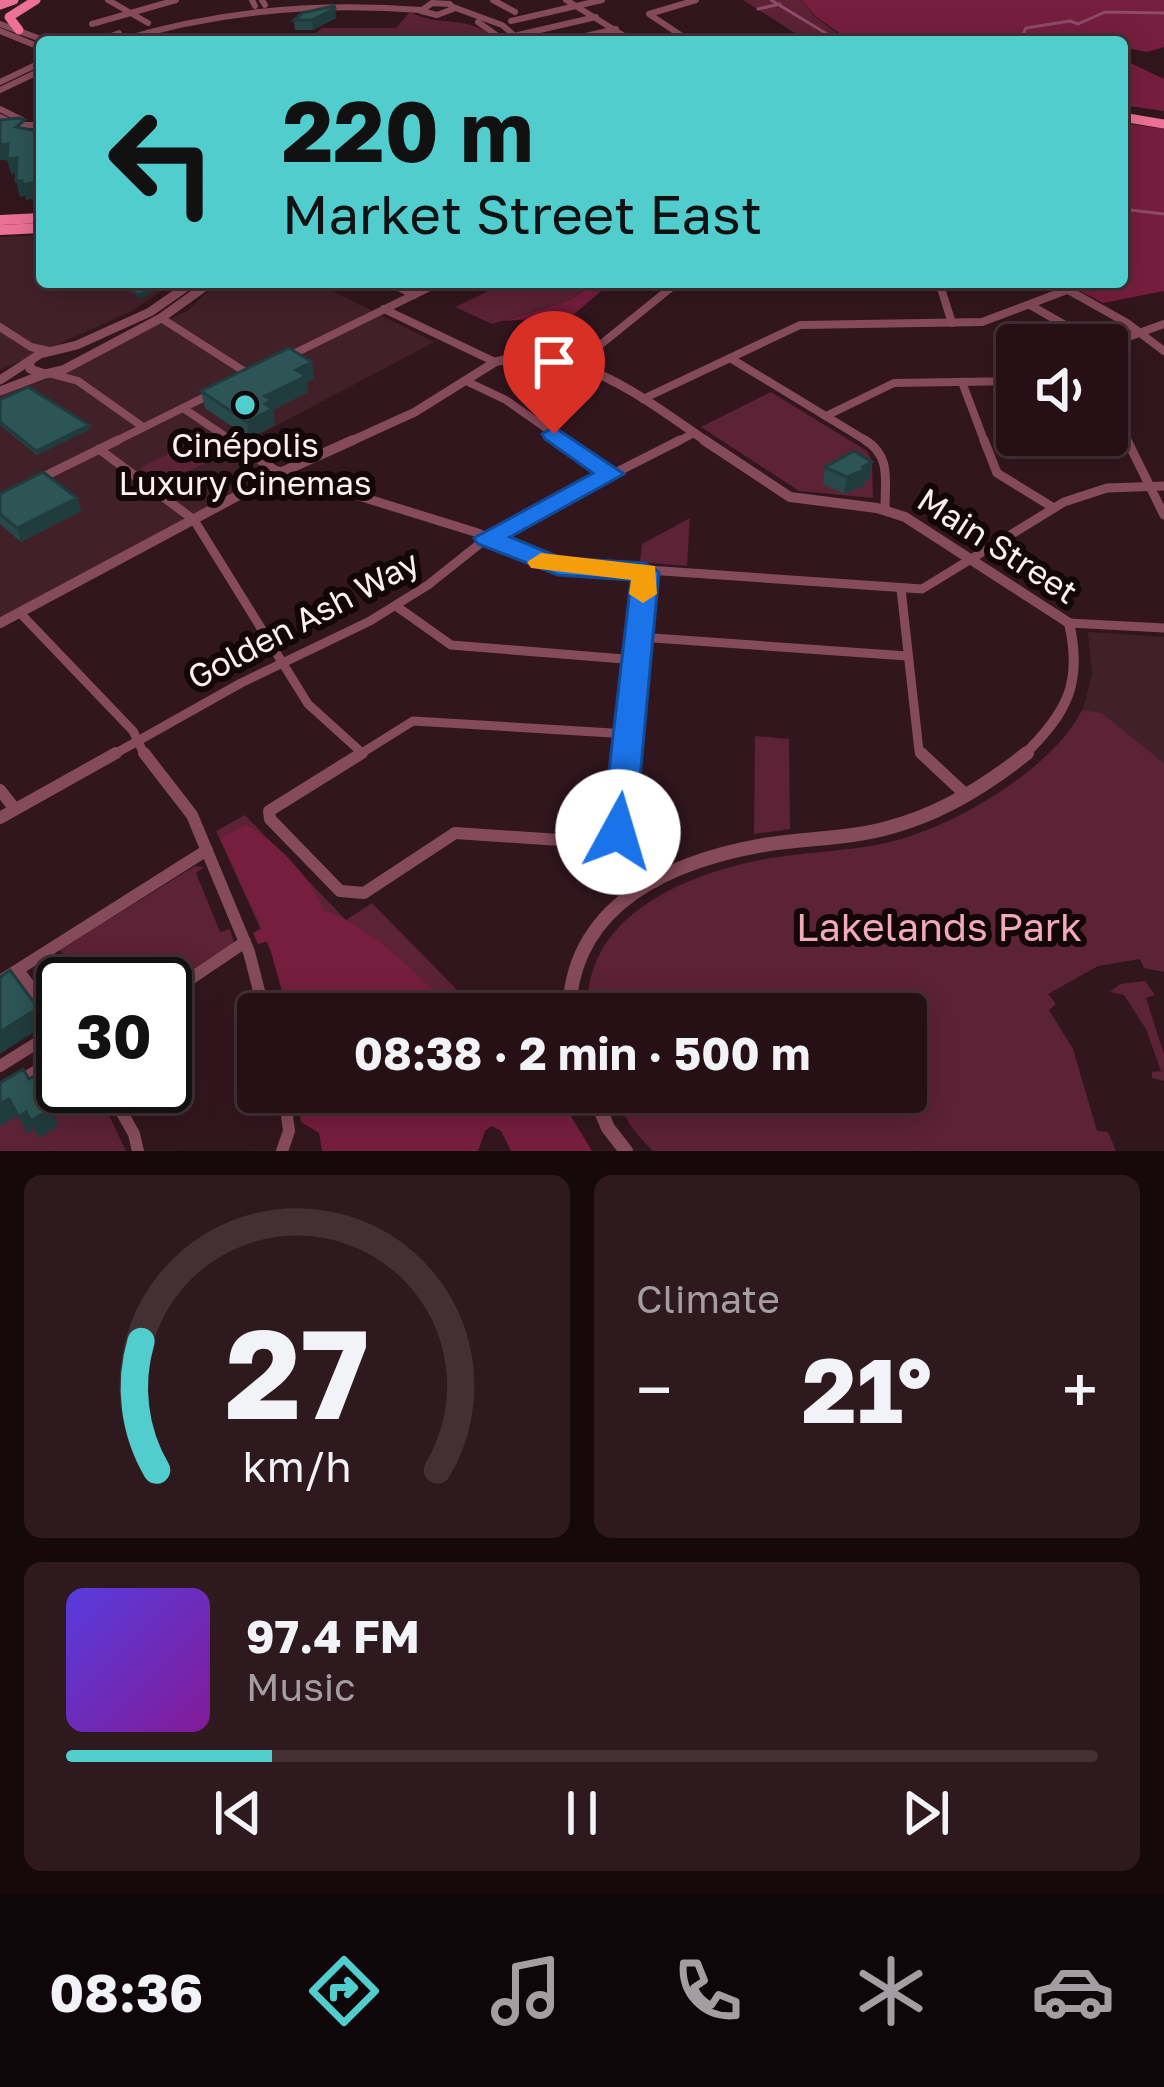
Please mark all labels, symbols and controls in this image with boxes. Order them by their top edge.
text: 220 m [282,80,534,180]
icon: left [84,84,240,240]
text: Market Street East [282,181,762,246]
pin [503,311,605,434]
map controls [996,324,1128,456]
button: sound [996,324,1128,456]
icon: arrive [521,329,587,395]
marker: Cinépolis Luxury Cinemas [232,392,258,418]
place label: Cinépolis Luxury Cinemas [119,425,371,502]
street label: Main Street [911,479,1085,611]
street label: Golden Ash Way [181,542,425,696]
position arrow [555,769,681,895]
park label: Lakelands Park [796,903,1082,950]
speed limit sign: 30 [36,957,192,1113]
text: 08:38 · 2 min · 500 m [354,1026,810,1080]
text: Climate [636,1275,780,1322]
text: 27 [225,1297,369,1446]
text: 21° [802,1335,932,1443]
text: − [636,1349,672,1429]
text: + [1062,1349,1098,1429]
text: km/h [242,1439,352,1490]
text: 97.4 FM [246,1609,420,1663]
text: Music [246,1663,356,1710]
icon: previous [205,1780,271,1846]
icon: pause [549,1780,615,1846]
icon: next [893,1780,959,1846]
icon: directions [302,1949,386,2033]
icon: music [484,1949,568,2033]
icon: phone [666,1949,750,2033]
icon: climate [849,1949,933,2033]
icon: car [1031,1949,1115,2033]
text: 08:36 [49,1959,203,2024]

